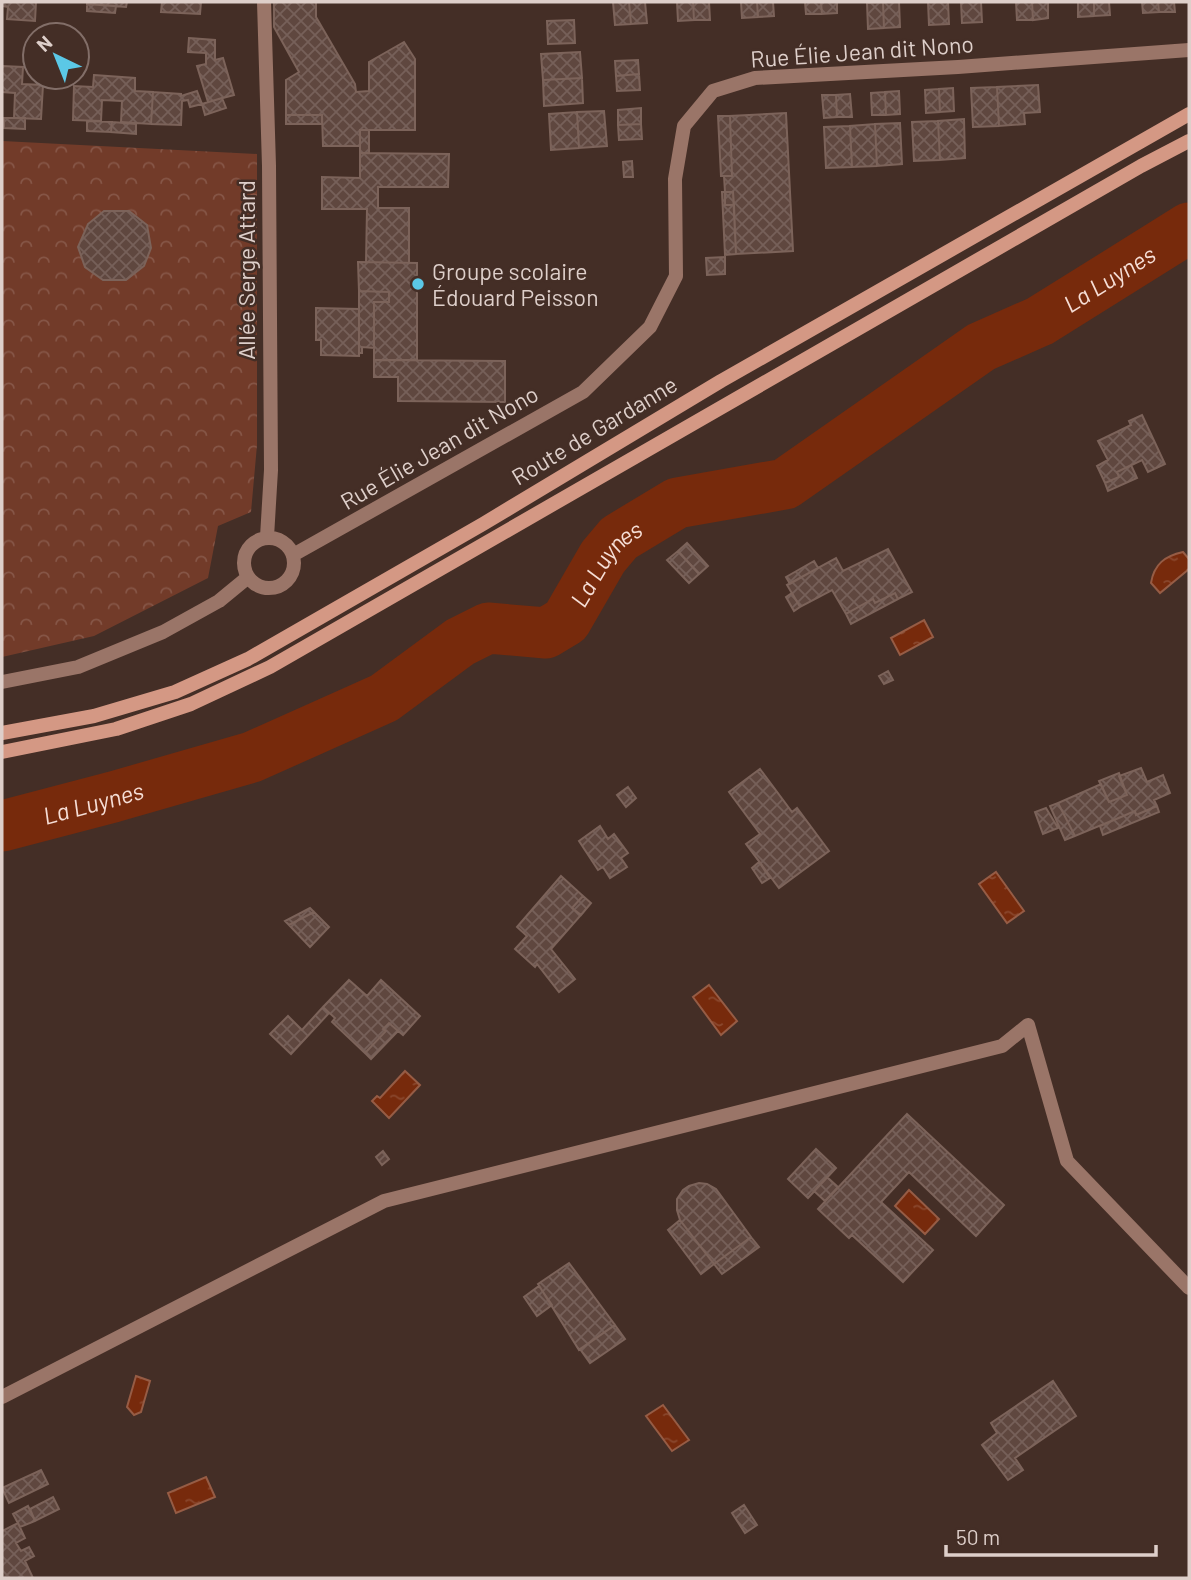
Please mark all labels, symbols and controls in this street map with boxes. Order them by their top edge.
north arrow [21,21,91,91]
street label: Rue Élie Jean dit Nono [749,29,975,73]
text: N [32,30,57,56]
street label: Allée Serge Attard [232,180,260,360]
water label: La Luynes [1057,239,1160,318]
place label: Groupe scolaire Édouard Peisson [432,257,599,311]
marker: Groupe scolaire Édouard Peisson [410,276,426,292]
street label: Route de Gardanne [506,370,682,490]
street label: Rue Élie Jean dit Nono [335,379,543,515]
water label: La Luynes [563,513,647,611]
water label: La Luynes [40,775,147,829]
scale bar [946,1514,1156,1558]
text: 50 m [956,1524,1000,1549]

